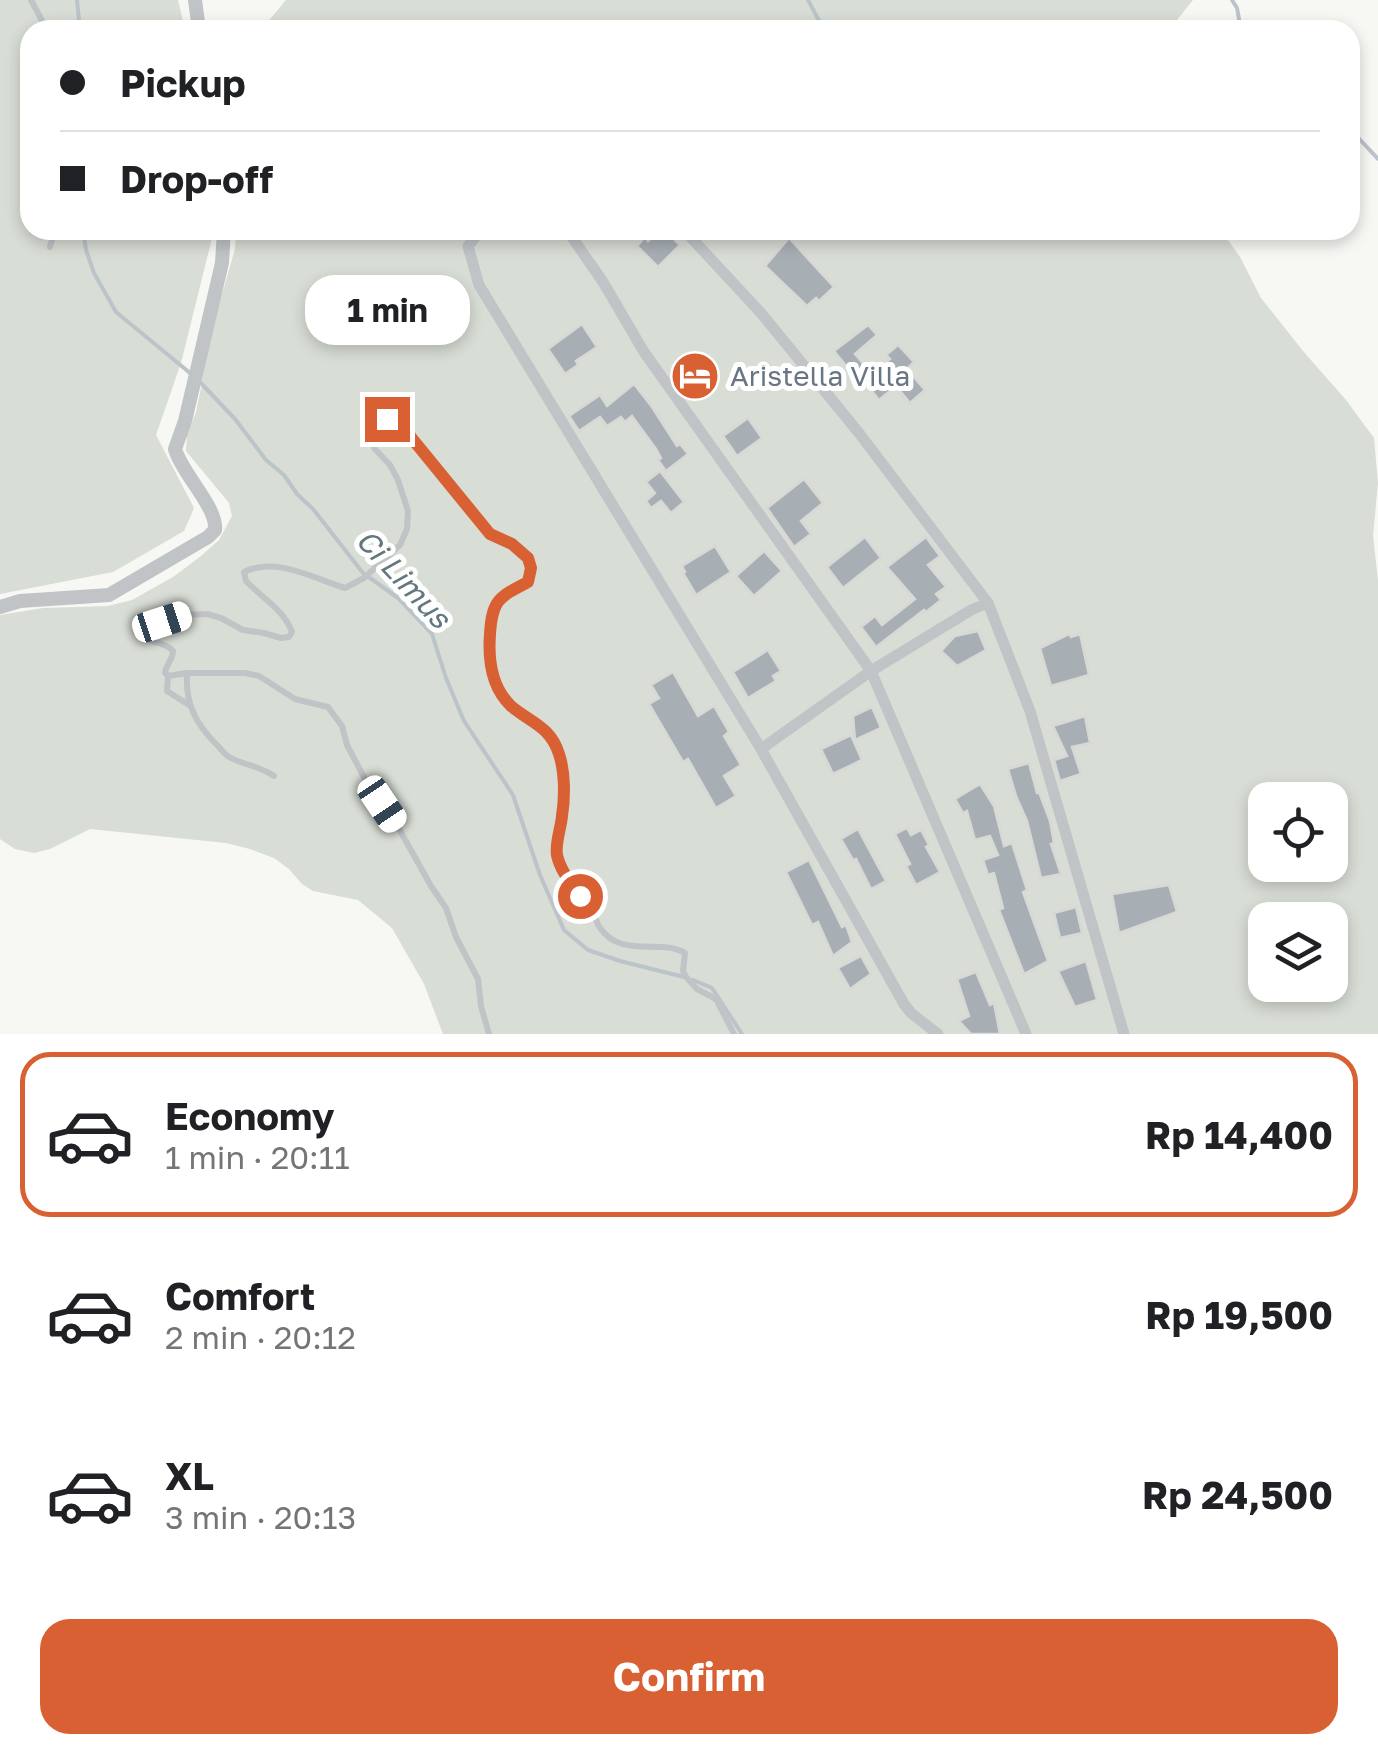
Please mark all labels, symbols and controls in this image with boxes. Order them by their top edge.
text: Pickup [120,60,246,105]
text: Drop-off [120,156,273,201]
callout: 1 min [304,274,470,344]
text: 1 min [347,291,428,329]
hotel icon: Aristella Villa [669,350,721,402]
place label: Aristella Villa [730,359,910,392]
route end [365,397,410,442]
water label: Ci Limus [349,522,459,636]
car [129,598,195,646]
car [353,771,411,837]
map controls [1248,782,1348,1002]
button: locate [1248,782,1348,882]
route start [558,874,603,919]
button: layers [1248,902,1348,1002]
icon: car [45,1090,135,1180]
text: Economy [165,1093,334,1138]
text: Rp 14,400 [1145,1112,1333,1157]
text: 1 min · 20:11 [165,1138,350,1176]
icon: car [45,1270,135,1360]
text: Comfort [165,1273,315,1318]
text: Rp 19,500 [1145,1292,1333,1337]
text: 2 min · 20:12 [165,1318,356,1356]
icon: car [45,1450,135,1540]
text: XL [165,1453,214,1498]
text: Rp 24,500 [1142,1472,1333,1517]
text: 3 min · 20:13 [165,1498,356,1536]
button: Confirm [40,1619,1338,1734]

